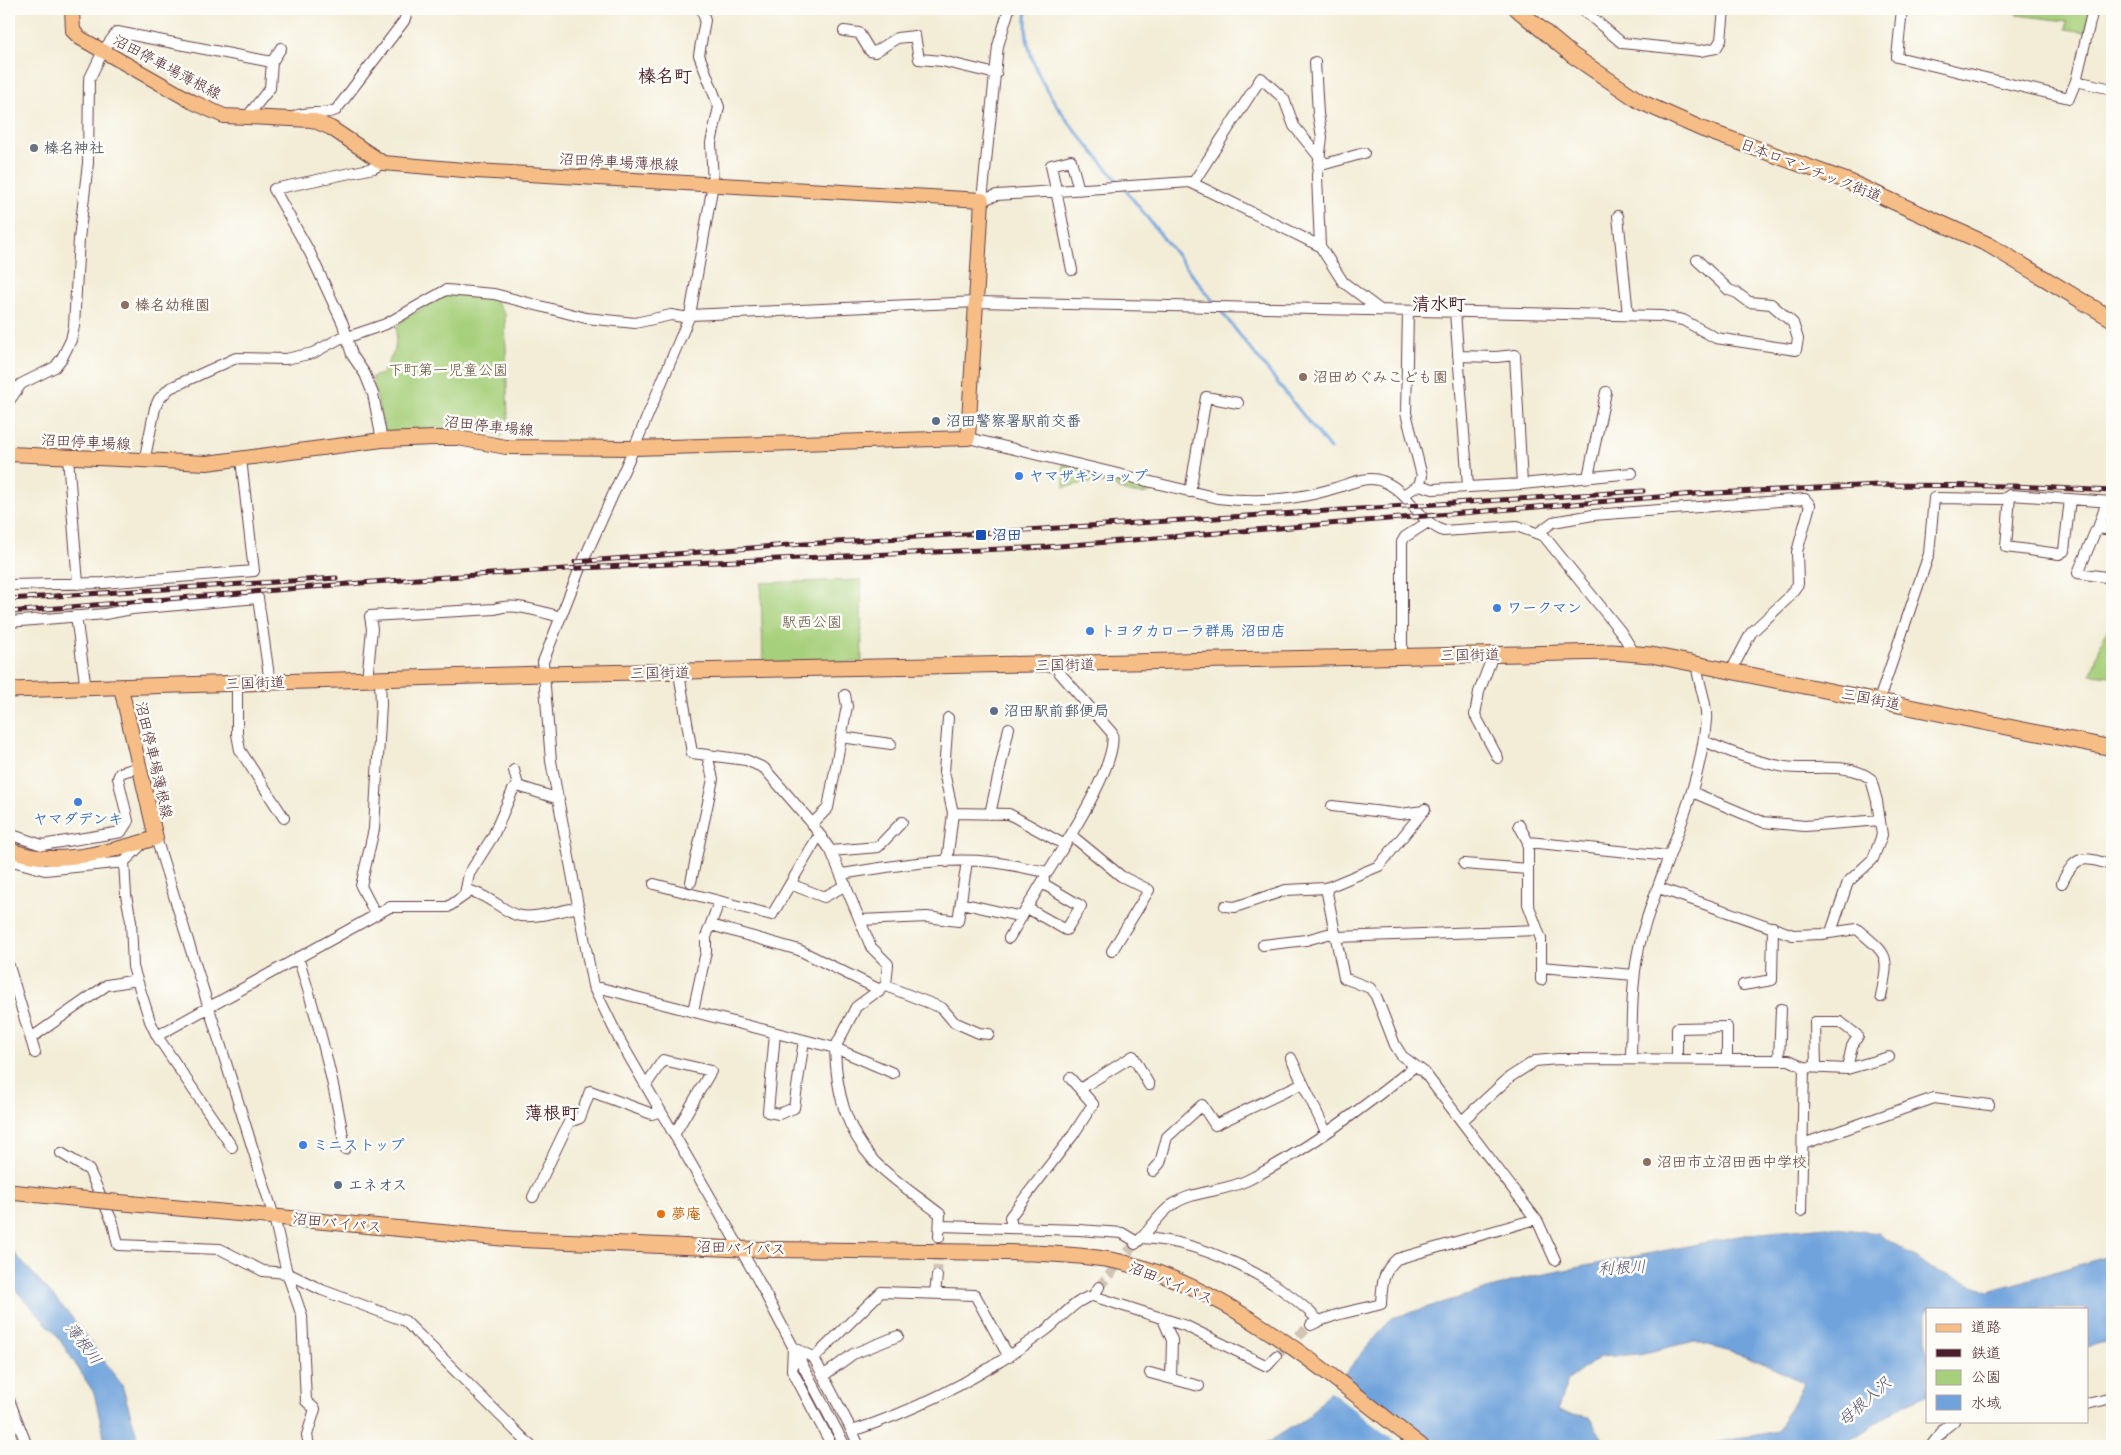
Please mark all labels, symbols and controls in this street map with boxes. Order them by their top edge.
street label: 沼田停車場薄根線 [109,30,225,105]
district label: 榛名町 [638,64,692,89]
street label: 日本ロマンチック街道 [1737,134,1885,207]
place label: 榛名神社 [44,138,104,159]
marker: 榛名神社 [28,142,40,154]
street label: 沼田停車場薄根線 [558,149,679,176]
district label: 清水町 [1412,292,1466,317]
place label: 榛名幼稚園 [135,295,210,316]
marker: 榛名幼稚園 [119,299,131,311]
park label: 下町第一児童公園 [388,360,508,381]
place label: 沼田めぐみこども園 [1313,367,1448,388]
marker: 沼田めぐみこども園 [1297,371,1309,383]
street label: 沼田停車場線 [443,411,535,442]
place label: 沼田警察署駅前交番 [946,411,1081,432]
marker: 沼田警察署駅前交番 [930,415,942,427]
street label: 沼田停車場線 [40,430,131,455]
place label: ヤマザキショップ [1029,466,1148,487]
marker: ヤマザキショップ [1013,470,1025,482]
place label: 沼田 [992,525,1022,546]
marker: 沼田 [974,528,988,542]
place label: ワークマン [1507,598,1582,619]
marker: ワークマン [1491,602,1503,614]
park label: 駅西公園 [782,612,842,633]
place label: トヨタカローラ群馬 沼田店 [1100,621,1286,642]
marker: トヨタカローラ群馬 沼田店 [1084,625,1096,637]
street label: 三国街道 [1440,644,1500,667]
street label: 三国街道 [1035,654,1095,677]
street label: 三国街道 [630,662,690,685]
street label: 三国街道 [225,672,285,695]
street label: 三国街道 [1839,683,1902,716]
street label: 沼田停車場薄根線 [130,699,177,821]
place label: 沼田駅前郵便局 [1004,701,1109,722]
marker: 沼田駅前郵便局 [988,705,1000,717]
marker: ヤマダデンキ [72,796,84,808]
place label: ヤマダデンキ [33,809,123,830]
district label: 薄根町 [525,1101,579,1126]
place label: ミニストップ [313,1135,405,1156]
marker: ミニストップ [297,1139,309,1151]
place label: 沼田市立沼田西中学校 [1657,1152,1807,1173]
marker: 沼田市立沼田西中学校 [1641,1156,1653,1168]
place label: エネオス [348,1175,407,1196]
marker: エネオス [332,1179,344,1191]
place label: 夢庵 [671,1204,701,1225]
street label: 沼田バイパス [291,1208,383,1239]
marker: 夢庵 [655,1208,667,1220]
street label: 沼田バイパス [696,1236,786,1261]
water label: 利根川 [1598,1256,1647,1280]
street label: 沼田バイパス [1125,1257,1216,1310]
legend [1926,1308,2088,1422]
text: 道路 [1971,1317,2001,1338]
water label: 薄根川 [60,1318,106,1369]
text: 鉄道 [1971,1343,2001,1364]
text: 公園 [1971,1367,2001,1388]
water label: 母根入沢 [1834,1371,1897,1431]
text: 水域 [1971,1393,2001,1414]

